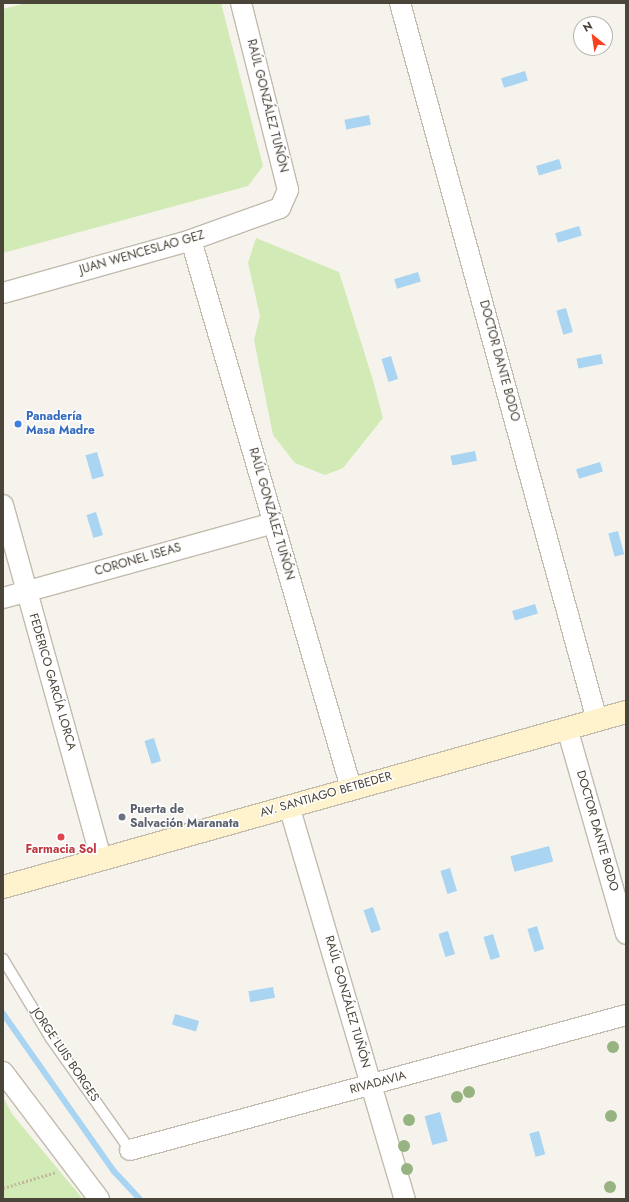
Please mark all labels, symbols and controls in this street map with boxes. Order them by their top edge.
north arrow [573,16,613,56]
text: N [580,17,595,36]
street label: RAÚL GONZÁLEZ TUÑÓN [243,38,291,174]
street label: JUAN WENCESLAO GEZ [78,228,206,278]
street label: DOCTOR DANTE BODO [476,299,522,423]
place label: Panadería Masa Madre [26,410,95,438]
marker: Panadería Masa Madre [13,419,23,429]
street label: RAÚL GONZÁLEZ TUÑÓN [245,446,297,582]
street label: CORONEL ISEAS [93,541,183,579]
street label: FEDERICO GARCÍA LORCA [26,612,78,752]
street label: AV. SANTIAGO BETBEDER [258,769,394,821]
street label: DOCTOR DANTE BODO [573,769,621,893]
place label: Puerta de Salvación Maranata [130,803,239,831]
marker: Puerta de Salvación Maranata [117,812,127,822]
marker: Farmacia Sol [56,832,66,842]
place label: Farmacia Sol [25,843,97,857]
street label: RAÚL GONZÁLEZ TUÑÓN [321,934,373,1070]
street label: JORGE LUIS BORGES [28,1005,102,1105]
street label: RIVADAVIA [348,1069,408,1097]

